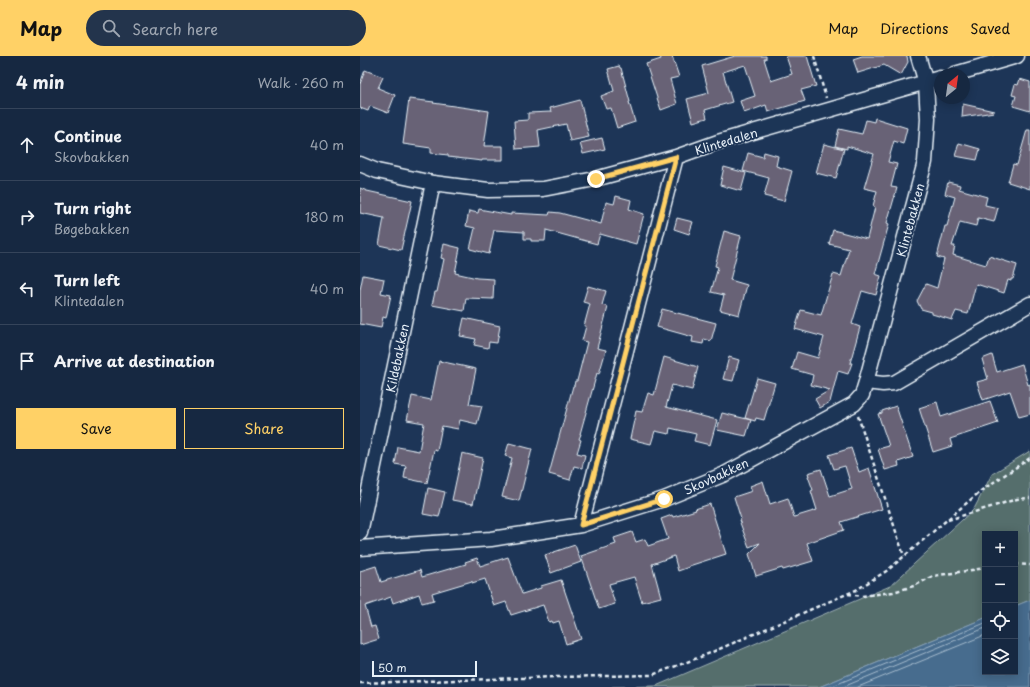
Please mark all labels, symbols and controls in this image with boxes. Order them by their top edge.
search box [86,10,366,46]
text: Map [20,14,62,42]
icon: search [100,17,122,39]
text: Search here [132,17,218,40]
text: Map [828,18,858,39]
text: Directions [880,18,948,39]
text: Saved [970,18,1010,39]
north arrow [934,68,970,104]
text: 4 min [16,69,64,95]
text: Walk · 260 m [258,73,344,92]
street label: Klintedalen [692,123,760,159]
text: Continue [54,124,122,147]
icon: ahead [16,134,38,156]
text: 40 m [310,135,344,154]
text: Skovbakken [54,147,129,166]
route end [587,170,605,188]
street label: Klintebakken [892,181,928,259]
text: Turn right [54,196,131,219]
icon: right [16,206,38,228]
text: 180 m [305,207,344,226]
text: Bøgebakken [54,219,130,238]
text: Turn left [54,268,120,291]
icon: left [16,278,38,300]
text: 40 m [310,279,344,298]
text: Klintedalen [54,291,124,310]
street label: Kildebakken [381,322,413,394]
text: Arrive at destination [54,349,215,372]
icon: arrive [16,350,38,372]
button: Save [16,408,176,449]
button: Share [184,408,344,449]
street label: Skovbakken [681,453,751,499]
route start [655,490,673,508]
map controls [982,531,1018,675]
button: + [982,531,1018,567]
button: − [982,567,1018,603]
button: locate [982,603,1018,639]
button: layers [982,639,1018,675]
scale bar [372,659,477,678]
text: 50 m [378,659,407,676]

